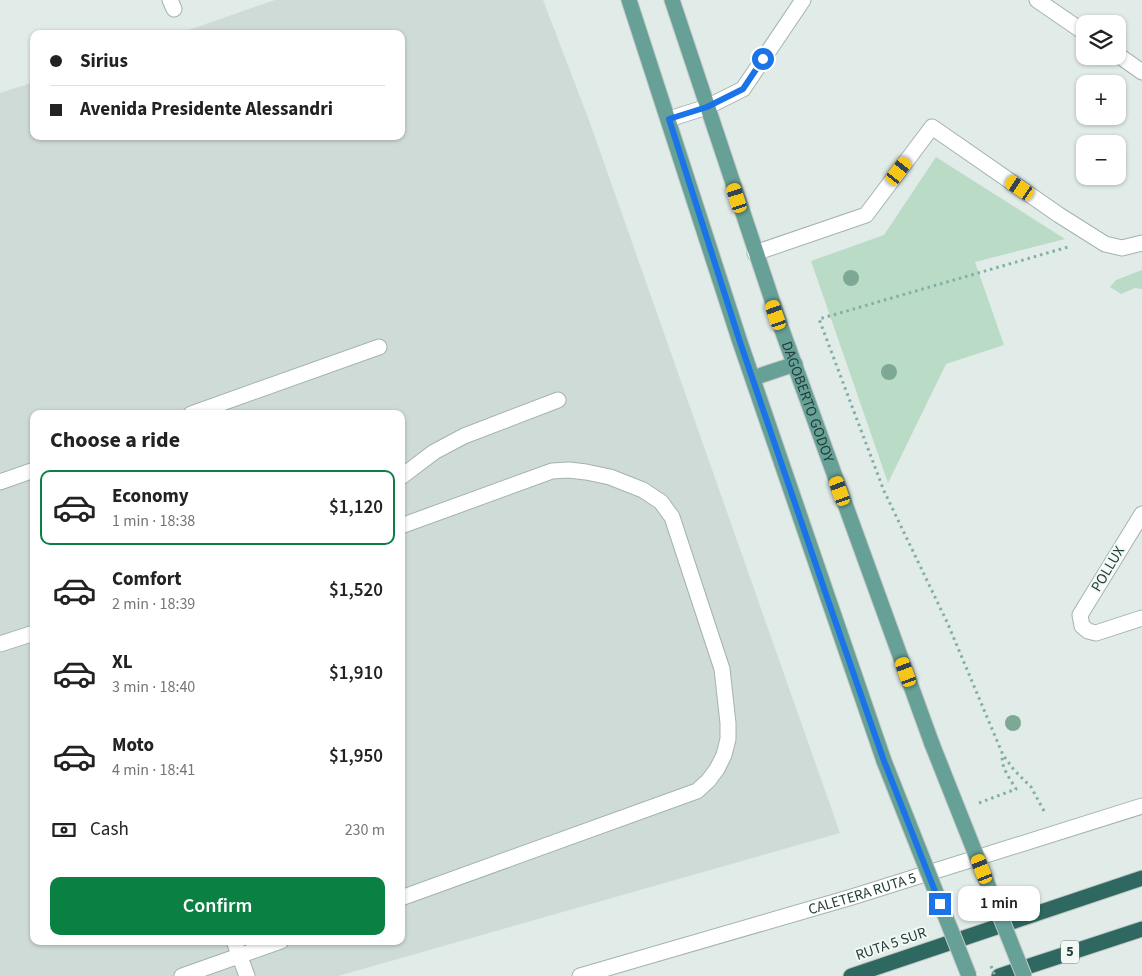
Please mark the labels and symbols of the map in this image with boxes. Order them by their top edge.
route start [752,48,774,70]
car [883,155,914,187]
car [1003,173,1036,203]
car [725,181,748,215]
car [764,298,787,332]
street label: DAGOBERTO GODOY [776,338,840,466]
car [827,474,852,508]
street label: POLLUX [1086,542,1130,596]
car [893,655,918,689]
car [969,852,994,886]
street label: CALETERA RUTA 5 [806,867,919,920]
callout: 1 min [958,886,1040,922]
route end [929,893,951,915]
street label: RUTA 5 SUR [853,922,930,966]
road number: 5 [1061,940,1079,964]

